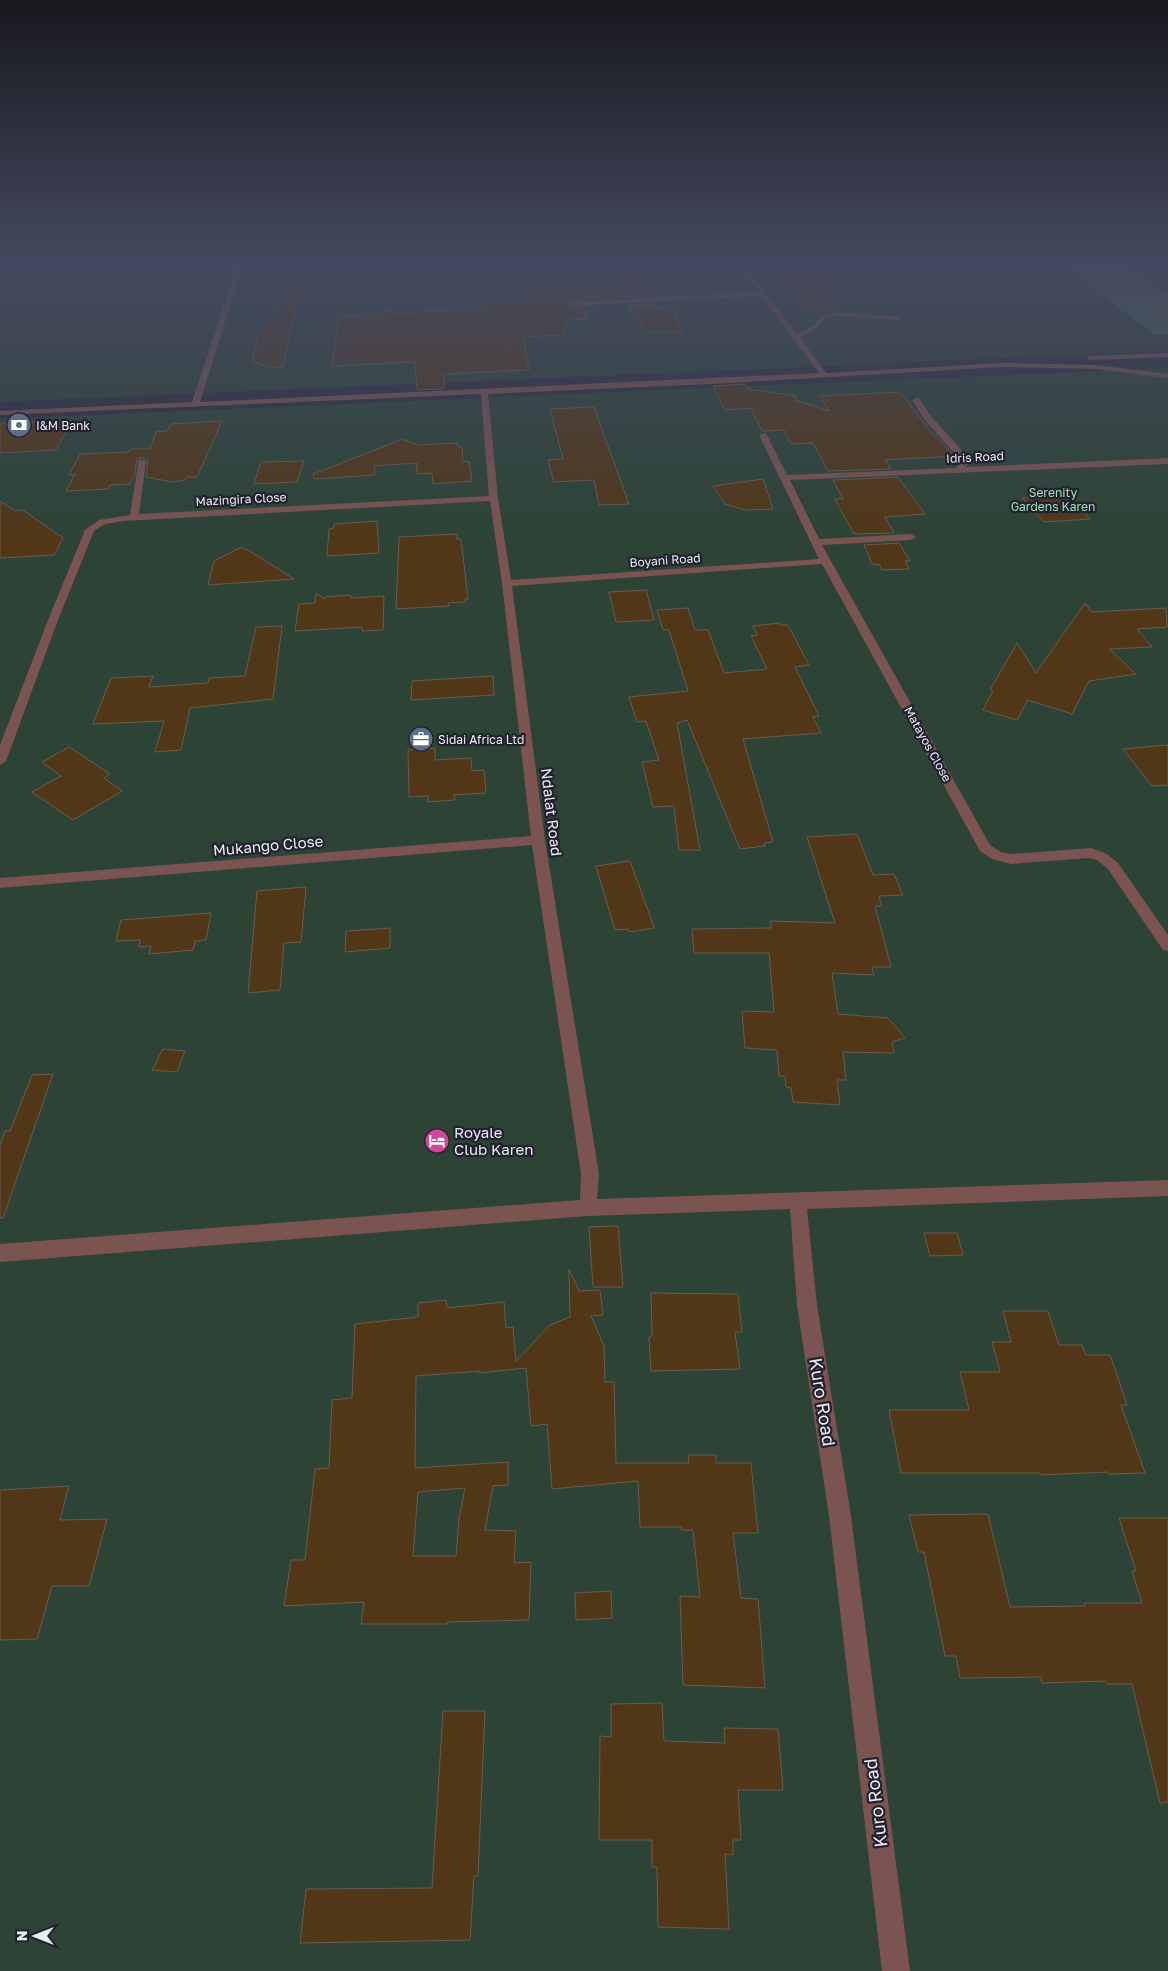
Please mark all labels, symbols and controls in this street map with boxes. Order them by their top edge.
bank icon: I&M Bank [6,412,32,438]
place label: I&M Bank [36,418,90,433]
street label: Idris Road [946,448,1004,466]
park label: Serenity Gardens Karen [1011,485,1095,514]
street label: Mazingira Close [195,489,287,509]
street label: Boyani Road [629,550,701,570]
street label: Matayos Close [901,704,955,784]
office icon: Sidai Africa Ltd [408,726,434,752]
place label: Sidai Africa Ltd [438,732,524,747]
street label: Ndalat Road [538,767,566,857]
street label: Mukango Close [212,831,324,859]
place label: Royale Club Karen [454,1123,533,1158]
hotel icon: Royale Club Karen [424,1128,450,1154]
street label: Kuro Road [805,1356,841,1448]
street label: Kuro Road [859,1757,891,1849]
north arrow [10,1911,60,1961]
text: N [13,1931,30,1941]

